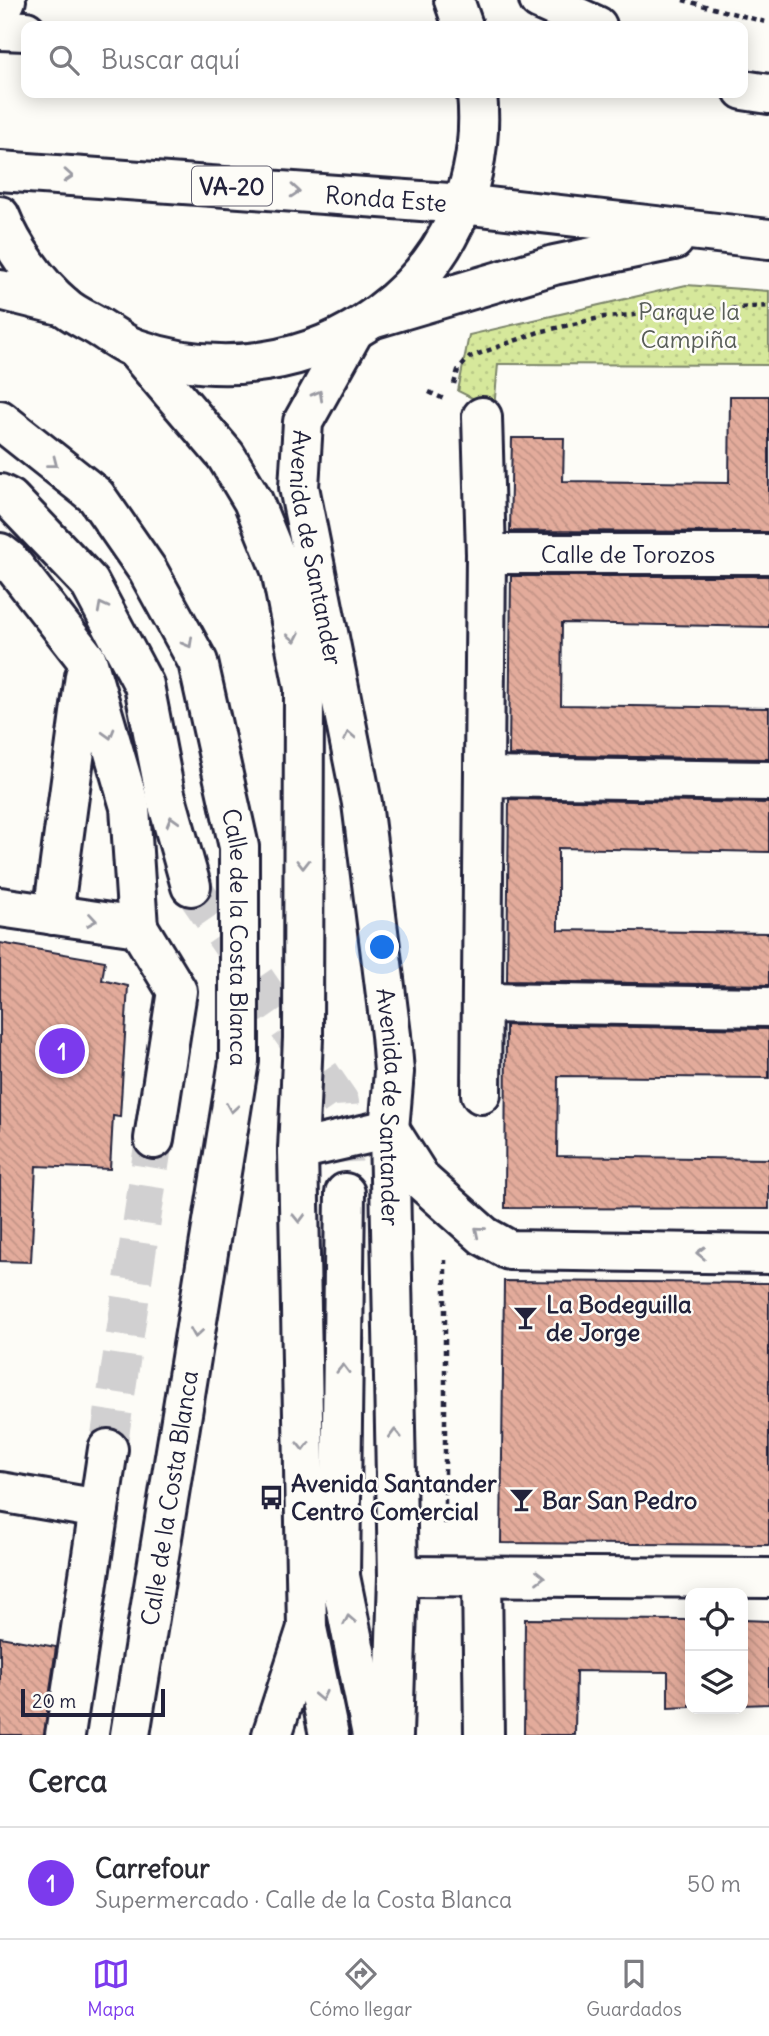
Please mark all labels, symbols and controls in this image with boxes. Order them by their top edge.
search box [21,21,748,98]
icon: search [45,41,83,79]
text: Buscar aquí [101,43,240,76]
road number: VA-20 [192,167,272,206]
one-way arrow [63,168,74,183]
street label: Ronda Este [324,179,448,218]
one-way arrow [290,183,301,198]
park label: Parque la Campiña [638,296,740,354]
one-way arrow [310,390,323,402]
street label: Avenida de Santander [284,429,349,668]
one-way arrow [46,454,58,467]
street label: Calle de Torozos [541,539,715,569]
one-way arrow [97,601,110,614]
one-way arrow [286,631,301,643]
one-way arrow [180,636,193,648]
one-way arrow [100,728,115,740]
one-way arrow [342,730,357,742]
street label: Calle de la Costa Blanca [216,806,254,1066]
one-way arrow [166,815,181,827]
one-way arrow [295,859,311,870]
one-way arrow [86,912,98,927]
your location [365,930,399,964]
street label: Avenida de Santander [370,986,409,1227]
pin: 1 [39,1025,85,1077]
one-way arrow [225,1102,240,1114]
one-way arrow [291,1214,307,1224]
one-way arrow [474,1227,487,1239]
one-way arrow [695,1245,706,1261]
place label: La Bodeguilla de Jorge [546,1289,692,1347]
bar icon: La Bodeguilla de Jorge [512,1304,540,1332]
one-way arrow [189,1327,204,1338]
one-way arrow [335,1363,351,1374]
street label: Calle de la Costa Blanca [134,1368,204,1628]
one-way arrow [388,1428,403,1439]
one-way arrow [296,1441,311,1452]
place label: Avenida Santander Centro Comercial [291,1468,497,1526]
bus stop icon: Avenida Santander Centro Comercial [257,1483,285,1511]
place label: Bar San Pedro [542,1485,697,1515]
bar icon: Bar San Pedro [508,1486,536,1514]
one-way arrow [535,1569,546,1585]
map controls [685,1588,748,1714]
button: locate [685,1588,748,1651]
one-way arrow [342,1614,357,1626]
button: layers [685,1651,748,1714]
scale bar [21,1686,164,1718]
text: 20 m [32,1689,76,1713]
one-way arrow [313,1690,328,1702]
text: Cerca [28,1762,107,1800]
text: Carrefour [95,1852,210,1885]
text: 1 [46,1869,56,1898]
text: 50 m [687,1869,741,1898]
text: Supermercado · Calle de la Costa Blanca [95,1885,512,1914]
tab: Mapa [87,1955,135,2021]
tab: Cómo llegar [309,1955,412,2021]
tab: Guardados [586,1955,682,2021]

